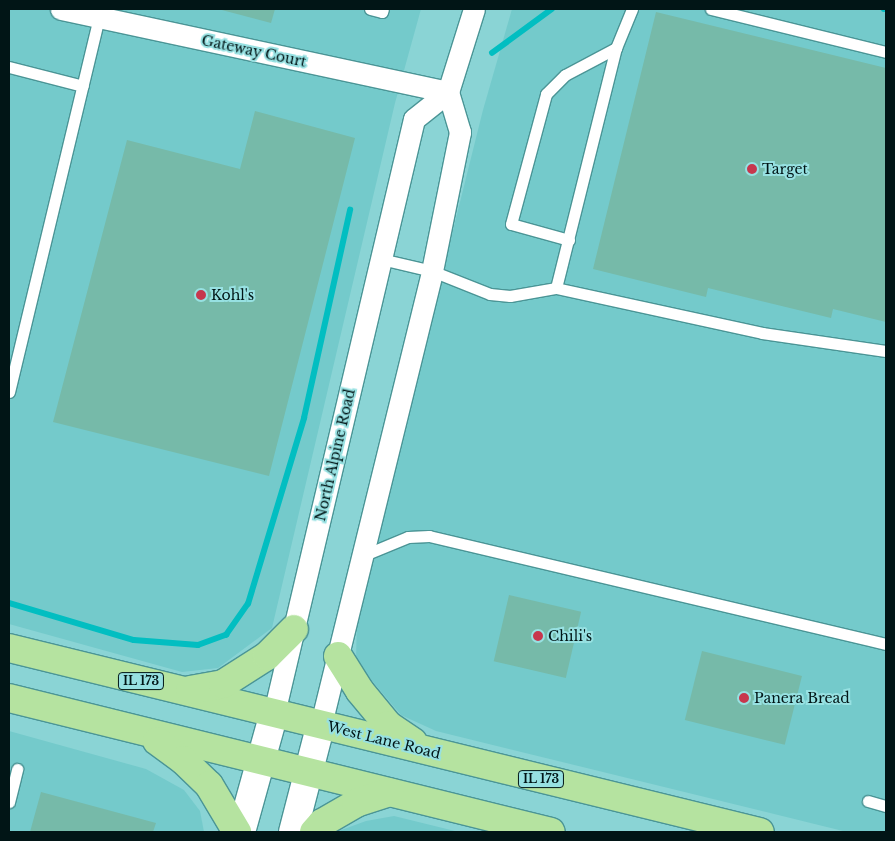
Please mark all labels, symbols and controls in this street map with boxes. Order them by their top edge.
street label: Gateway Court [200,32,308,70]
place label: Target [762,161,808,177]
marker: Target [746,163,758,175]
place label: Kohl's [211,287,254,303]
marker: Kohl's [195,289,207,301]
street label: North Alpine Road [312,387,358,523]
place label: Chili's [548,628,592,644]
marker: Chili's [532,630,544,642]
road number: IL 173 [117,671,165,690]
place label: Panera Bread [754,690,850,706]
marker: Panera Bread [738,692,750,704]
street label: West Lane Road [326,718,442,762]
road number: IL 173 [517,770,565,789]

